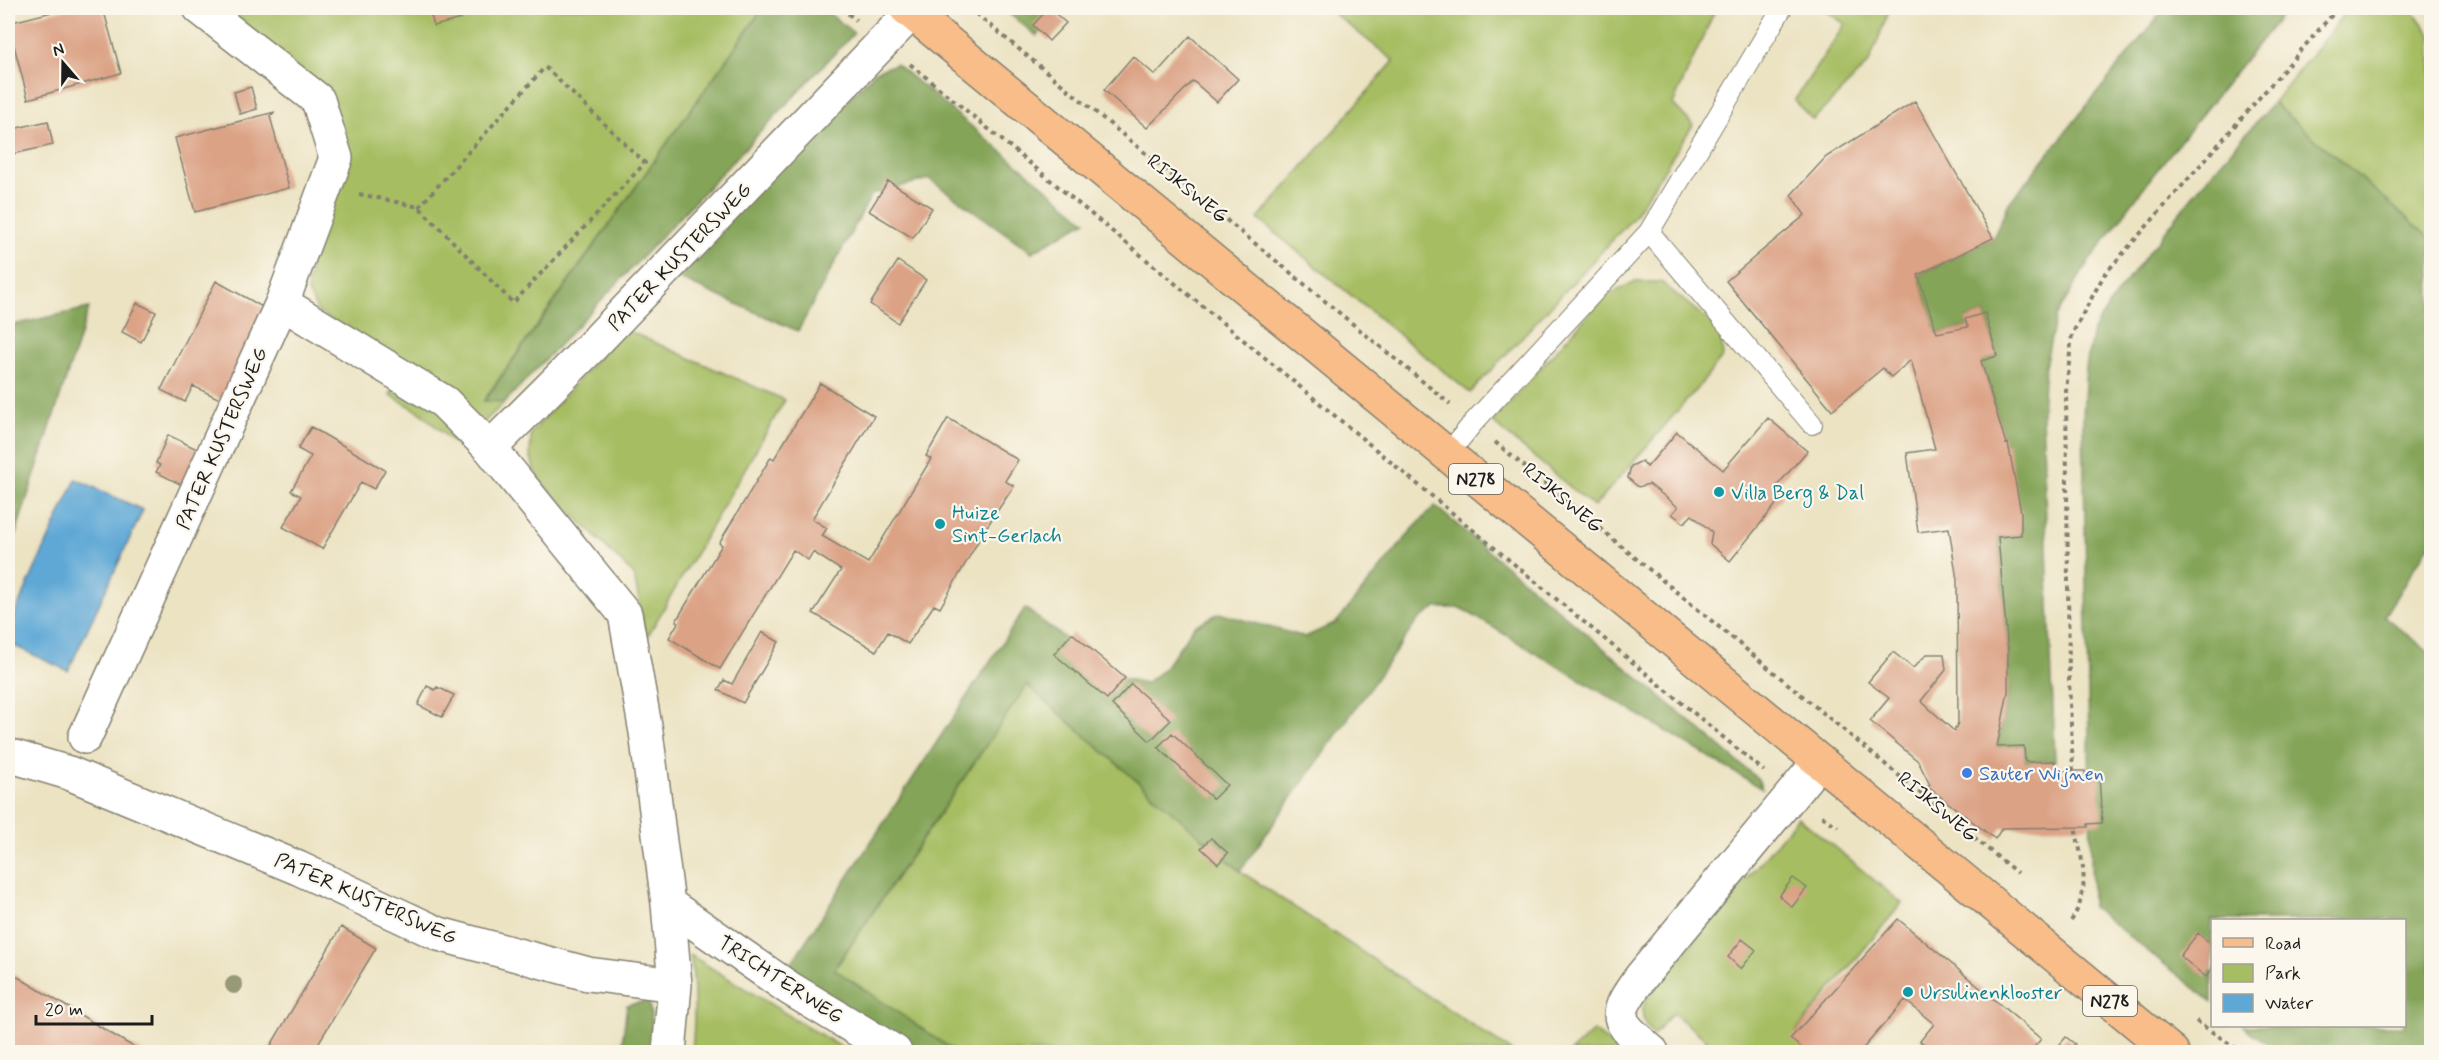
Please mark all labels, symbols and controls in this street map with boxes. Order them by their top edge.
north arrow [33,33,93,93]
text: N [50,39,67,62]
street label: RIJKSWEG [1141,148,1233,230]
street label: PATER KUSTERSWEG [602,177,758,337]
street label: PATER KUSTERSWEG [170,343,275,534]
street label: RIJKSWEG [1516,457,1608,540]
road number: N278 [1449,464,1503,494]
place label: Villa Berg & Dal [1731,480,1864,508]
marker: Villa Berg & Dal [1712,485,1726,499]
place label: Huize Sint-Gerlach [952,500,1062,550]
marker: Huize Sint-Gerlach [933,517,947,531]
place label: Sauter Wijnen [1979,761,2104,788]
street label: RIJKSWEG [1891,766,1983,849]
marker: Sauter Wijnen [1960,766,1974,780]
street label: PATER KUSTERSWEG [270,847,461,952]
legend [2211,919,2406,1027]
street label: TRICHTERWEG [712,930,848,1031]
text: Road [2265,932,2301,956]
text: Park [2265,962,2301,986]
place label: Ursulinenklooster [1920,980,2062,1007]
marker: Ursulinenklooster [1901,985,1915,999]
road number: N278 [2083,986,2137,1016]
scale bar [36,988,152,1026]
text: Water [2265,992,2314,1016]
text: 20 m [45,998,83,1022]

